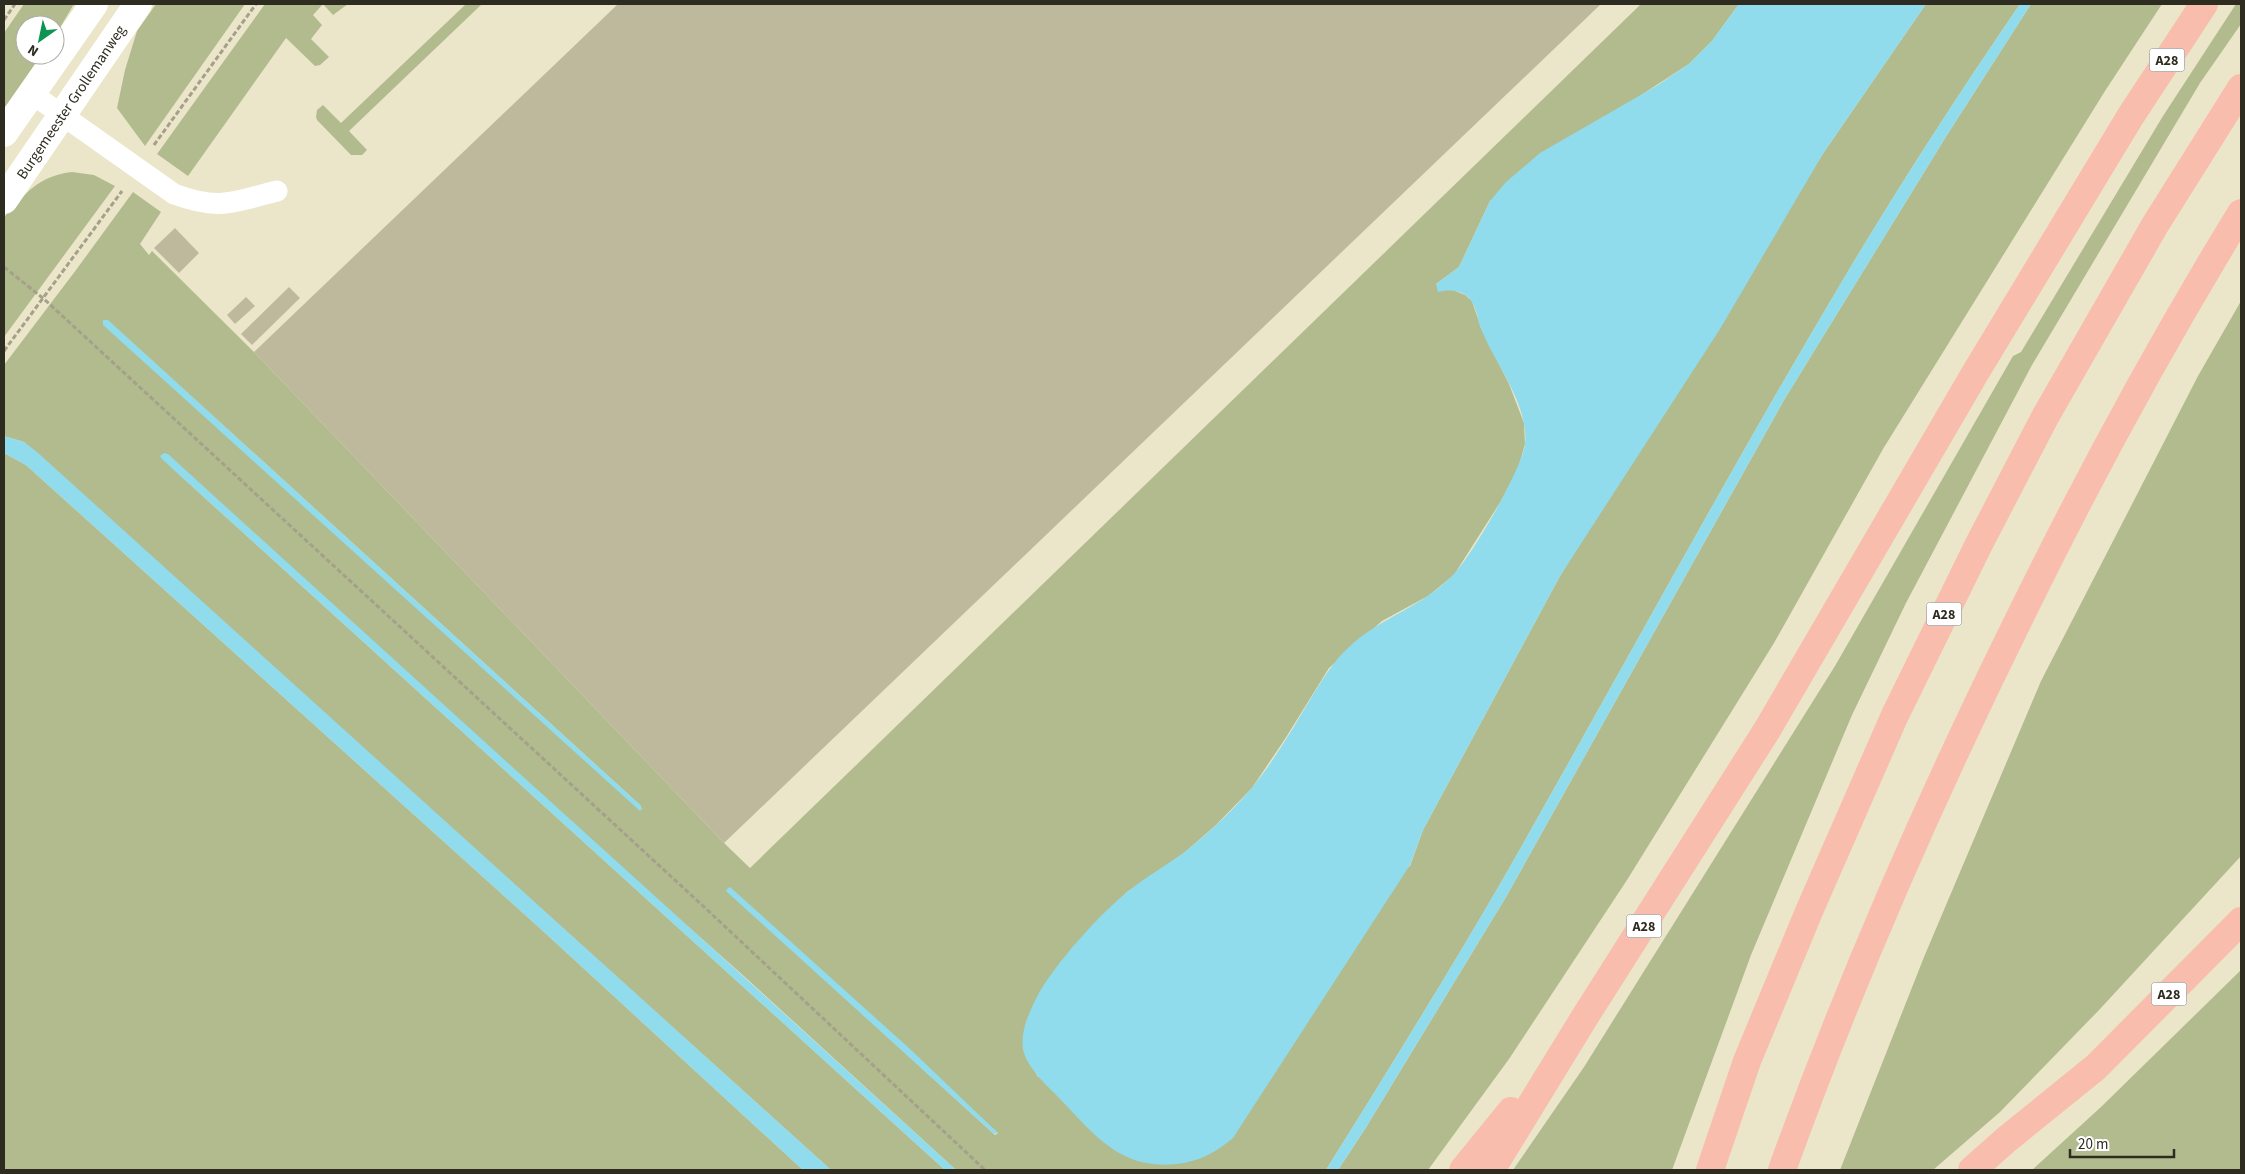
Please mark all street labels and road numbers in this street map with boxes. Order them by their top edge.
street label: Burgemeester Grollemanweg [12,21,131,184]
road number: A28 [2150,48,2184,72]
road number: A28 [1926,602,1962,626]
road number: A28 [1626,914,1662,938]
road number: A28 [2152,982,2186,1006]

